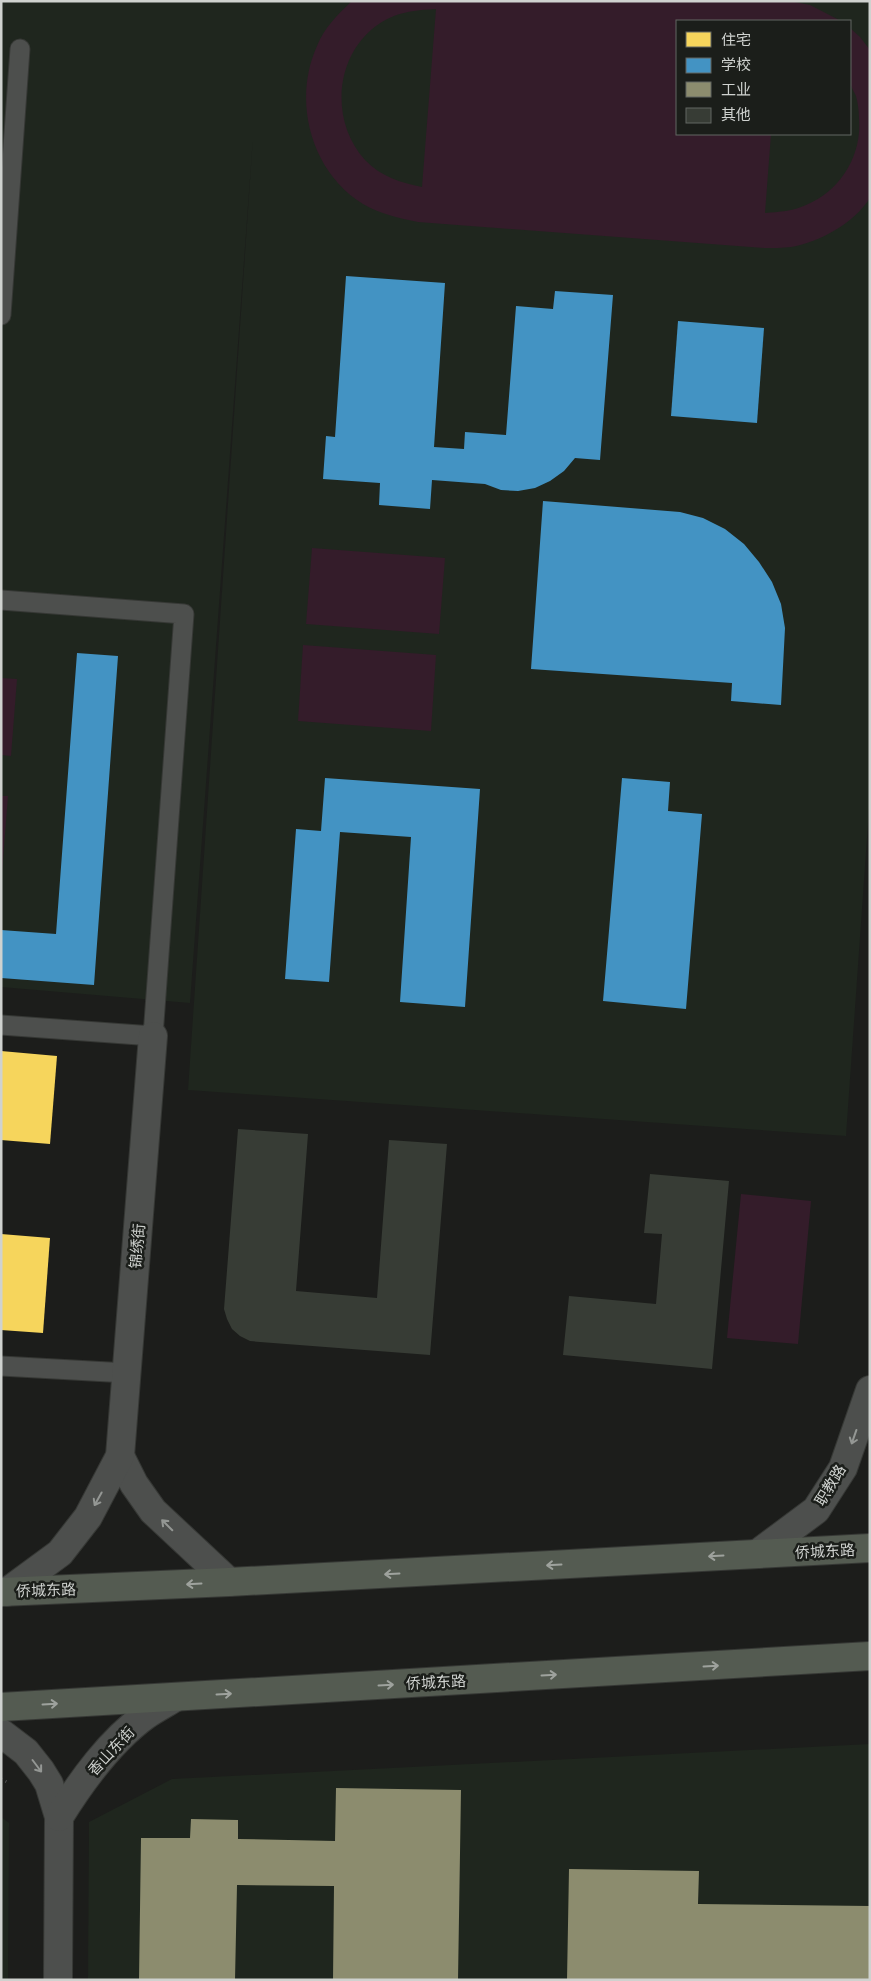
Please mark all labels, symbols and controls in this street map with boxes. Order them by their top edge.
legend [676,20,851,135]
text: 住宅 [721,30,751,49]
text: 学校 [721,55,751,74]
text: 工业 [721,80,751,99]
text: 其他 [721,105,751,124]
street label: 锦绣街 [126,1223,148,1269]
one-way arrow [849,1429,858,1444]
street label: 职教路 [810,1461,850,1509]
one-way arrow [93,1492,103,1507]
one-way arrow [161,1519,174,1531]
street label: 侨城东路 [795,1540,855,1562]
one-way arrow [708,1552,724,1561]
one-way arrow [546,1561,562,1570]
one-way arrow [384,1569,400,1578]
street label: 侨城东路 [16,1579,76,1601]
one-way arrow [187,1579,203,1589]
one-way arrow [703,1661,719,1670]
street label: 侨城东路 [406,1671,466,1693]
one-way arrow [540,1671,556,1680]
one-way arrow [378,1680,394,1689]
one-way arrow [216,1690,232,1699]
one-way arrow [42,1700,58,1709]
street label: 香山东街 [84,1723,138,1779]
one-way arrow [32,1759,42,1773]

